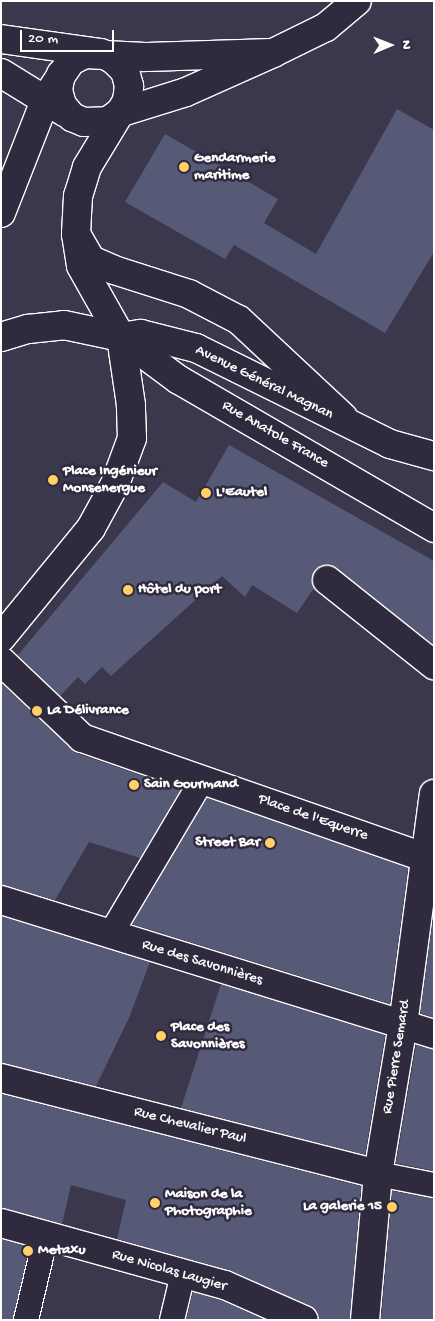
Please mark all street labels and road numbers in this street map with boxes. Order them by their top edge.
street label: Avenue Général Magnan [192,342,336,424]
street label: Rue Anatole France [218,397,332,473]
street label: Place de l'Equerre [256,791,370,845]
street label: Rue des Savonnières [139,936,265,990]
street label: Rue Pierre Semard [379,999,415,1115]
street label: Rue Chevalier Paul [132,1103,248,1149]
street label: Rue Nicolas Laugier [110,1246,228,1296]

